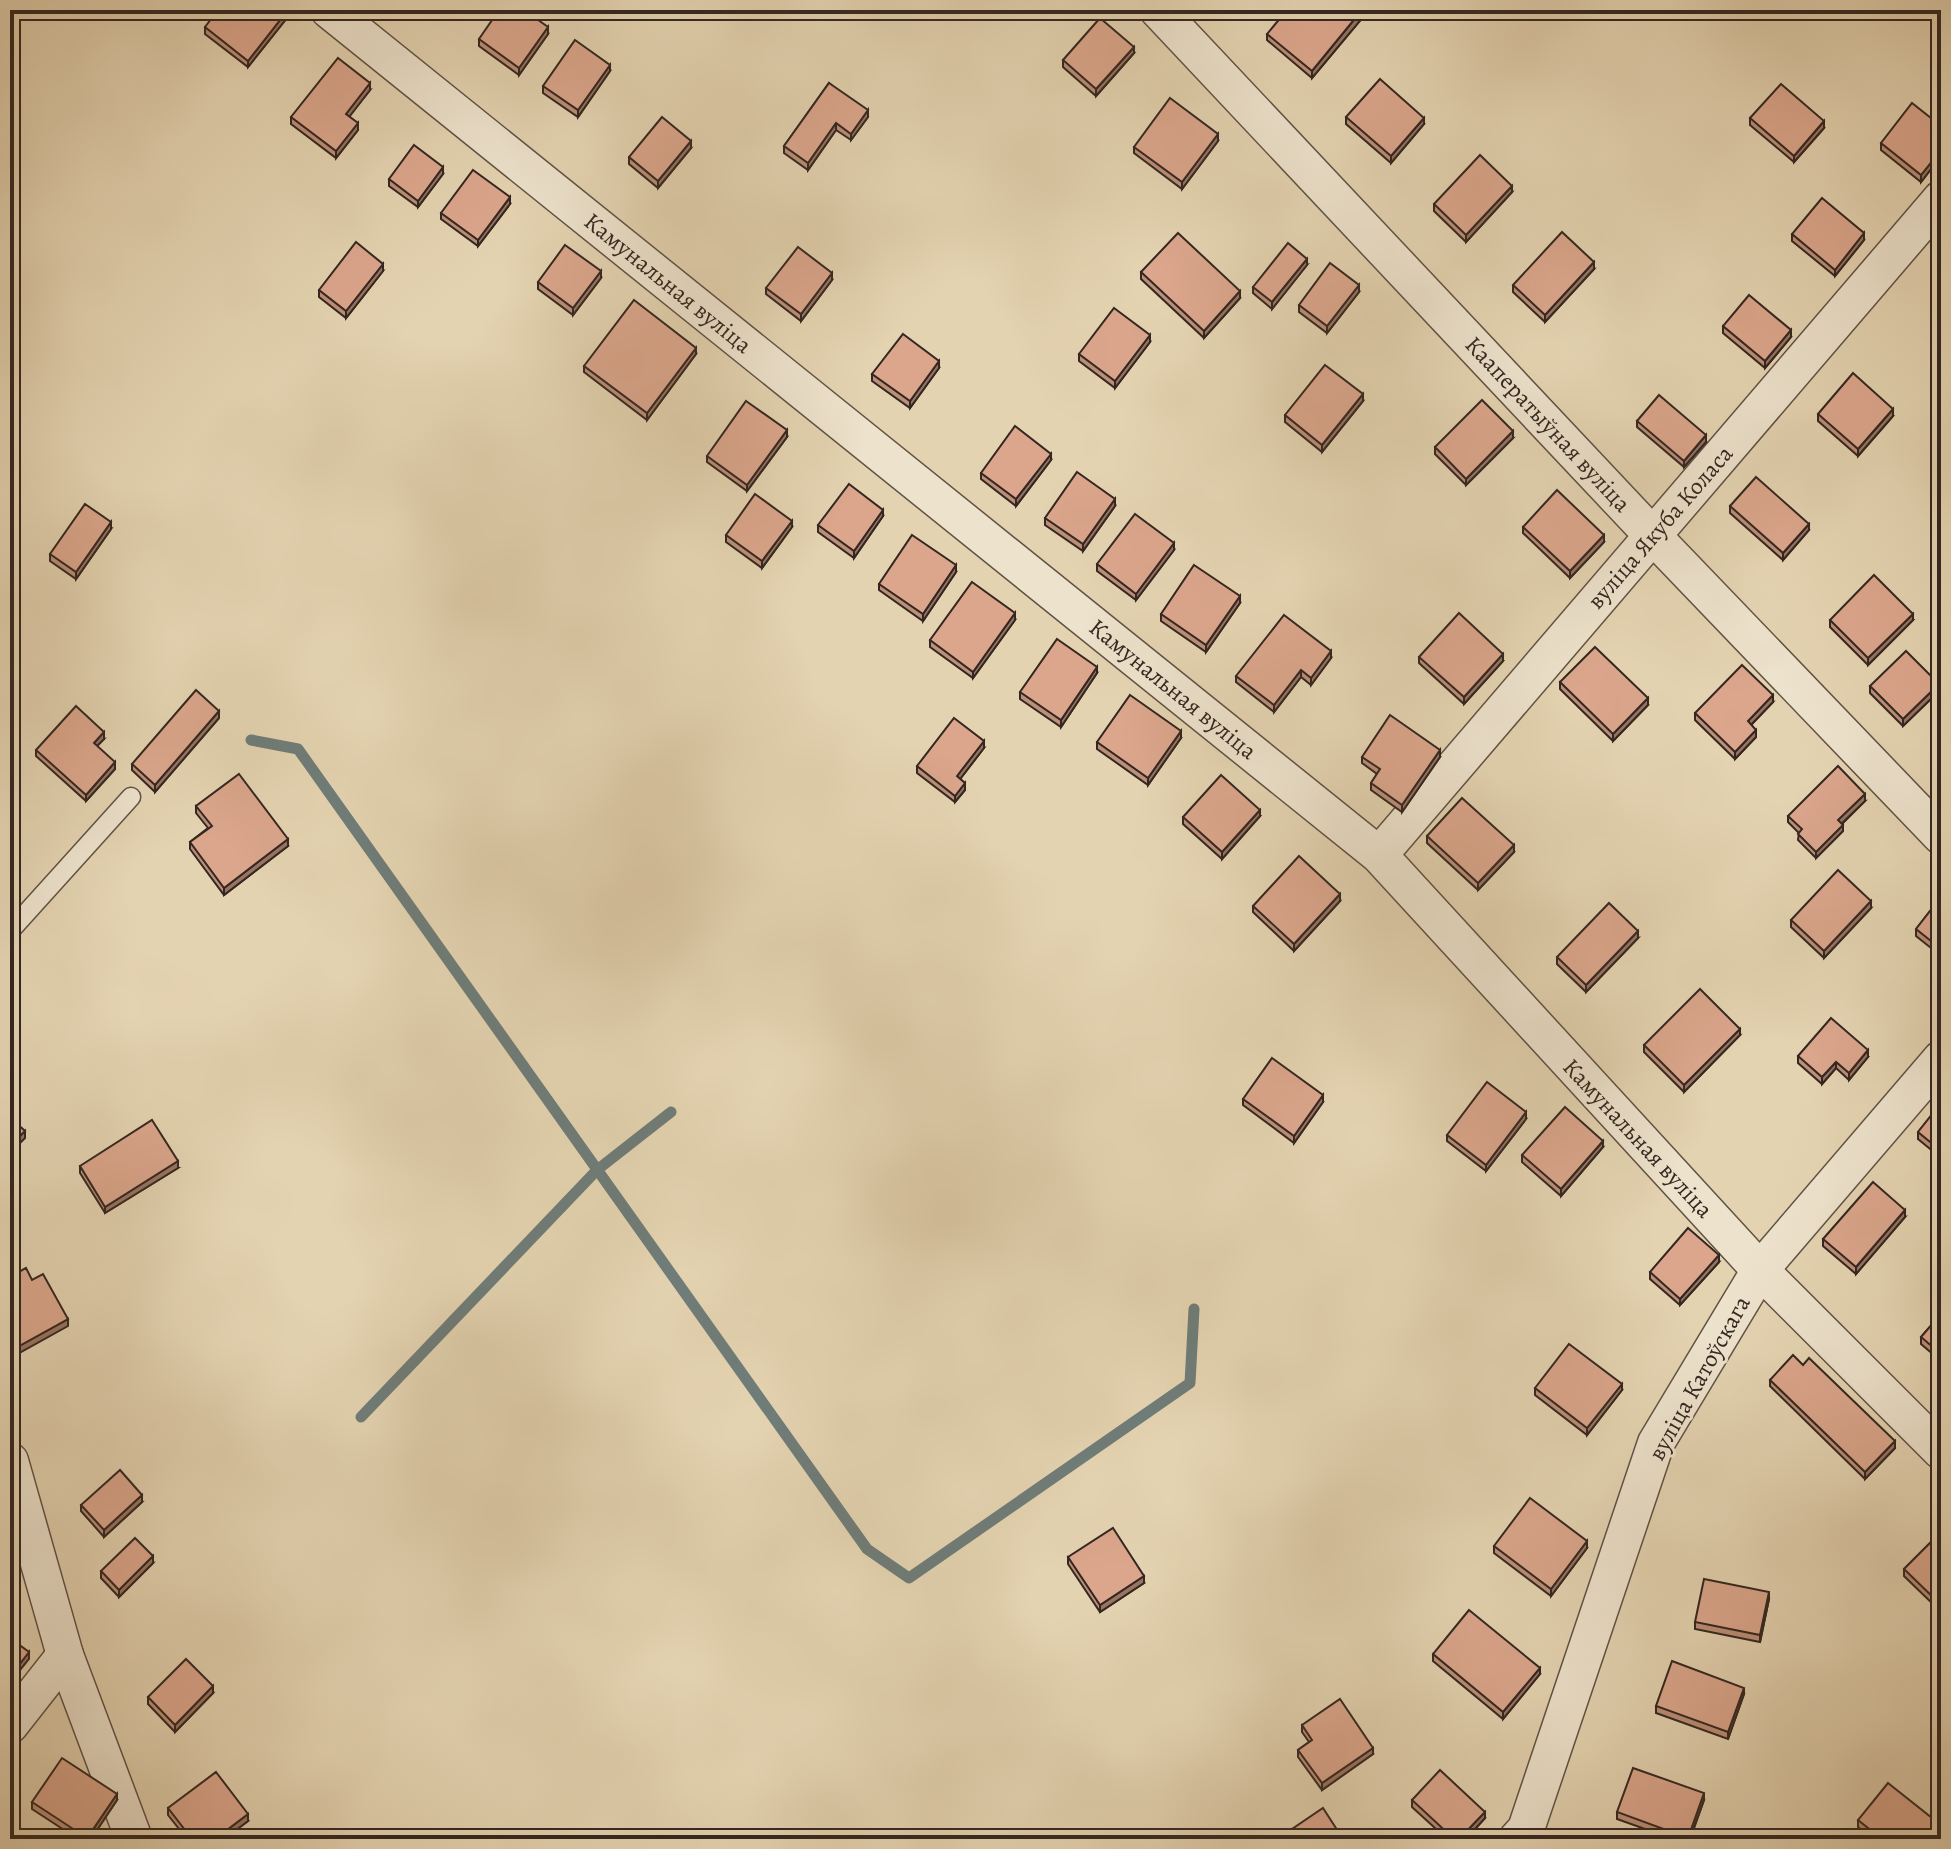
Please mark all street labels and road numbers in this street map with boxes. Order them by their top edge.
street label: Камунальная вуліца [577,205,759,361]
street label: Кааператыўная вуліца [1458,329,1638,519]
street label: вуліца Якуба Коласа [1580,438,1740,616]
street label: Камунальная вуліца [1082,611,1264,767]
street label: Камунальная вуліца [1556,1051,1720,1225]
street label: вуліца Катоўскага [1640,1290,1758,1466]

